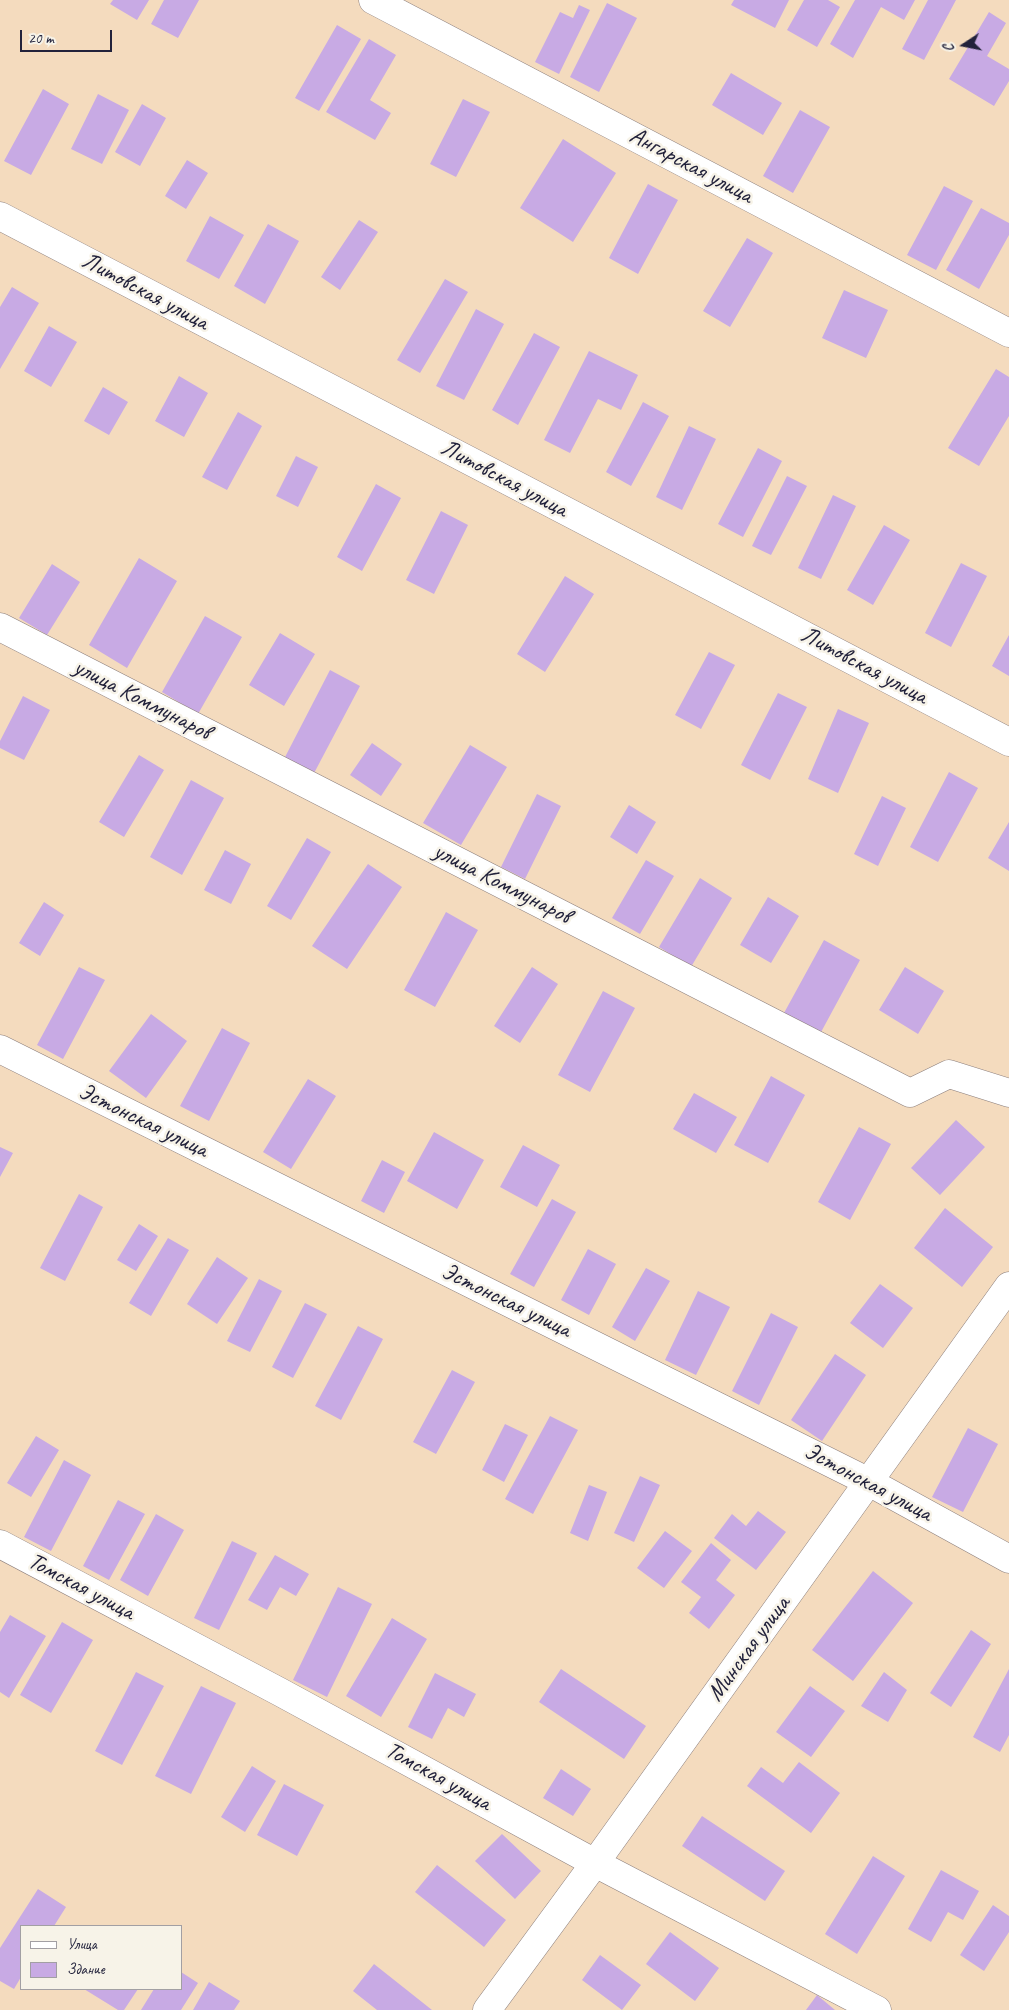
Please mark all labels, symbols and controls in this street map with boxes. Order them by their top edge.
scale bar [22,20,115,52]
north arrow [939,20,989,70]
text: 20 m [28,29,54,48]
text: С [940,43,958,53]
street label: Ангарская улица [625,122,757,210]
street label: Литовская улица [77,247,213,337]
street label: Литовская улица [436,434,572,524]
street label: Литовская улица [796,621,932,711]
street label: улица Коммунаров [69,653,215,747]
street label: улица Коммунаров [429,837,575,931]
street label: Эстонская улица [74,1077,212,1165]
street label: Эстонская улица [437,1257,575,1345]
street label: Эстонская улица [799,1437,937,1529]
street label: Томская улица [23,1547,139,1627]
street label: Минская улица [701,1591,797,1707]
street label: Томская улица [380,1736,496,1818]
legend [20,1925,182,1990]
text: Улица [67,1935,97,1954]
text: Здание [67,1960,105,1979]

